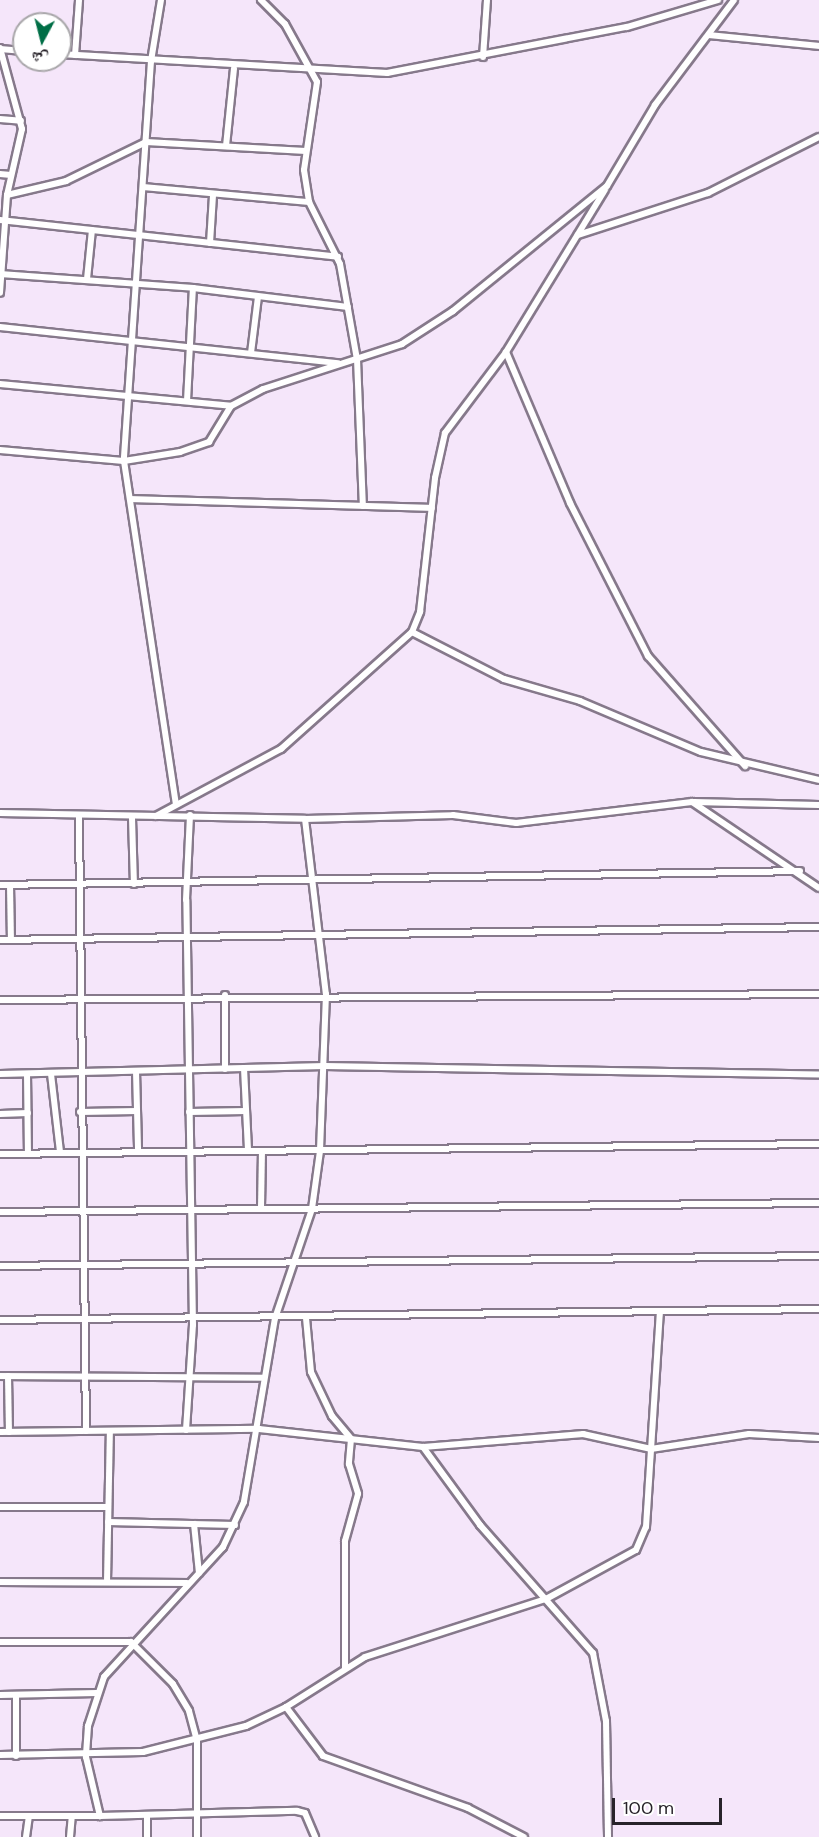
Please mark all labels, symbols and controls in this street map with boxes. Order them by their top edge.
north arrow [12,12,72,72]
text: ش [30,47,50,70]
scale bar [615,1786,724,1824]
text: 100 m [623,1796,674,1820]

